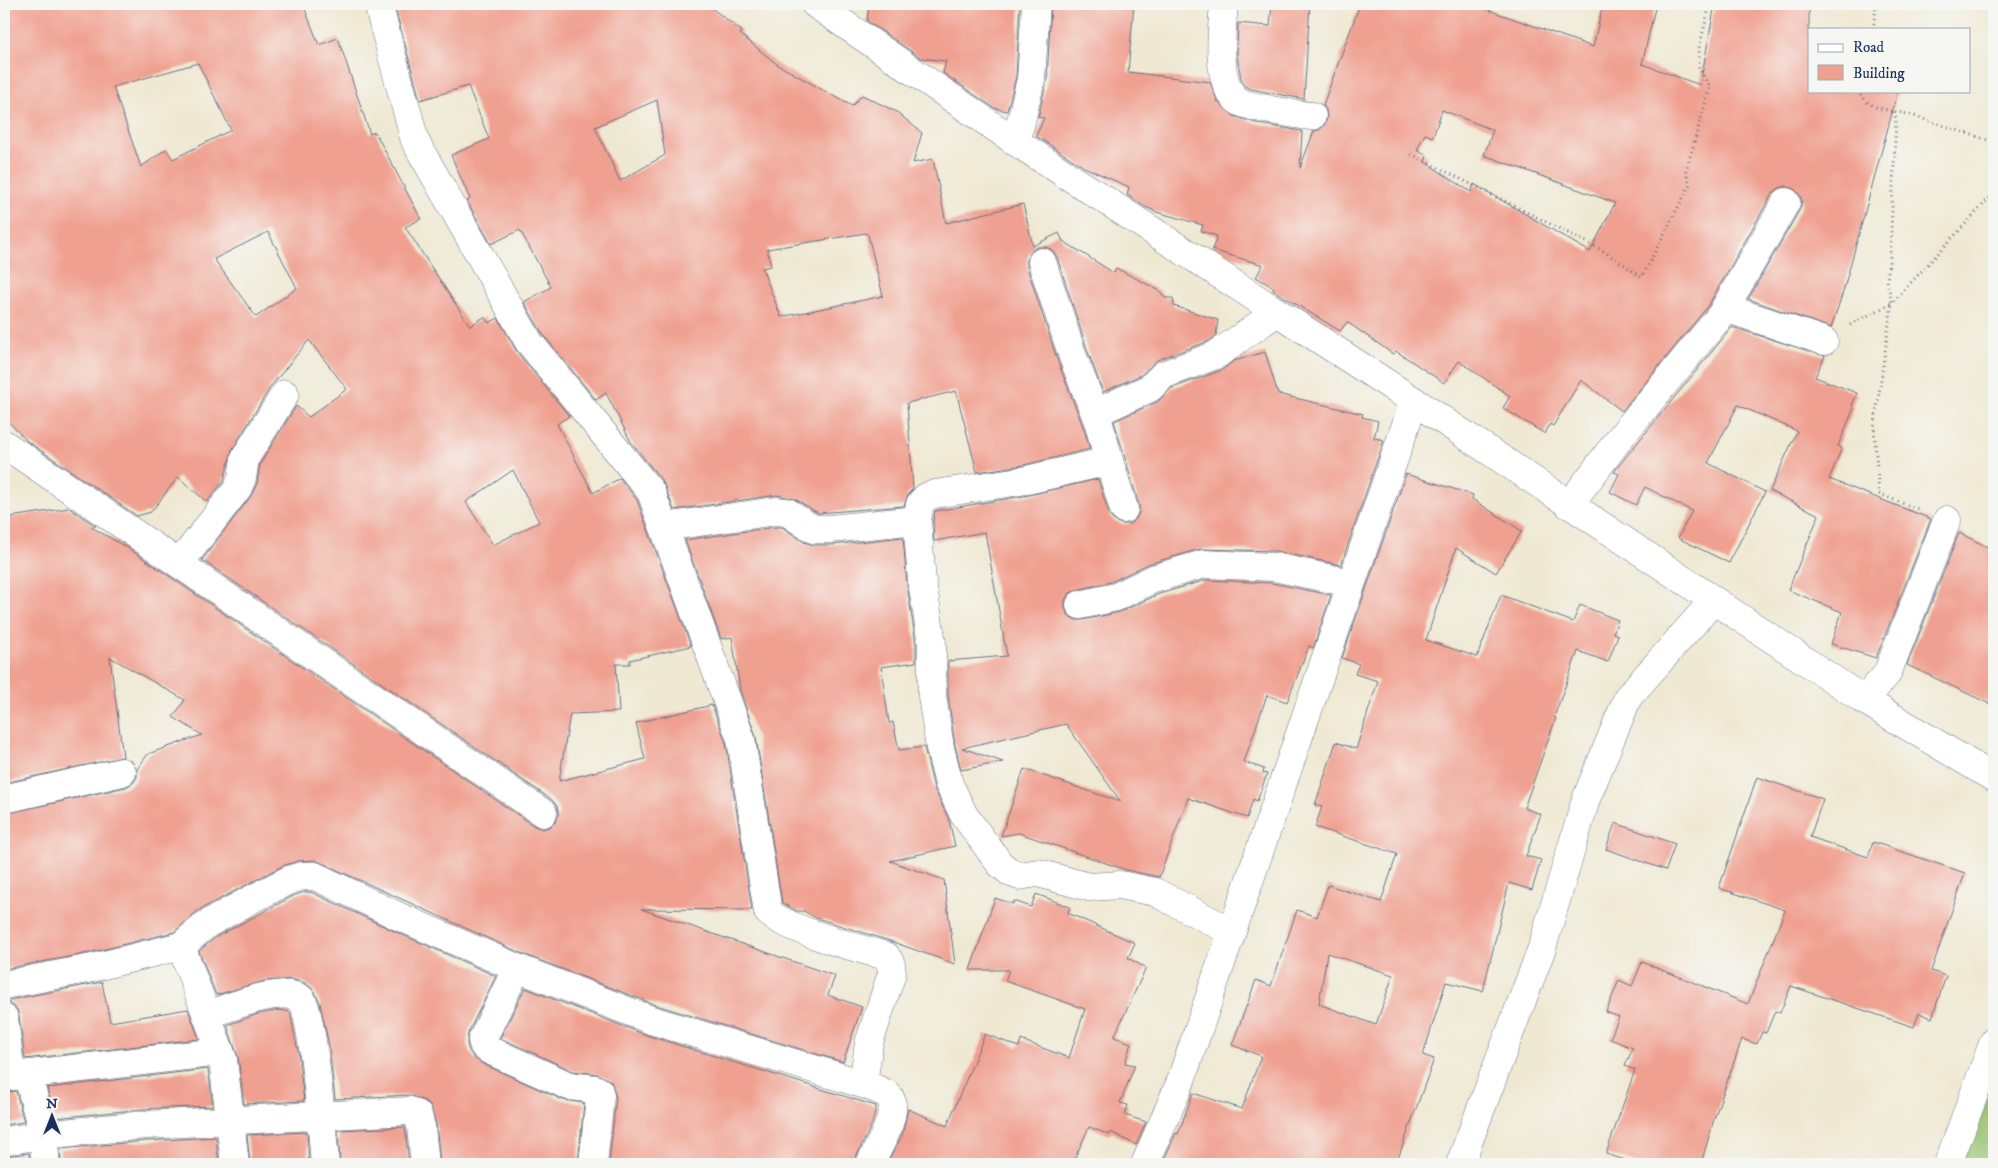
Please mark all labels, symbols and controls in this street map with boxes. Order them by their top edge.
legend [1808,28,1970,92]
text: Road [1853,38,1885,57]
text: Building [1853,64,1905,83]
north arrow [28,1090,78,1140]
text: N [46,1095,58,1113]

